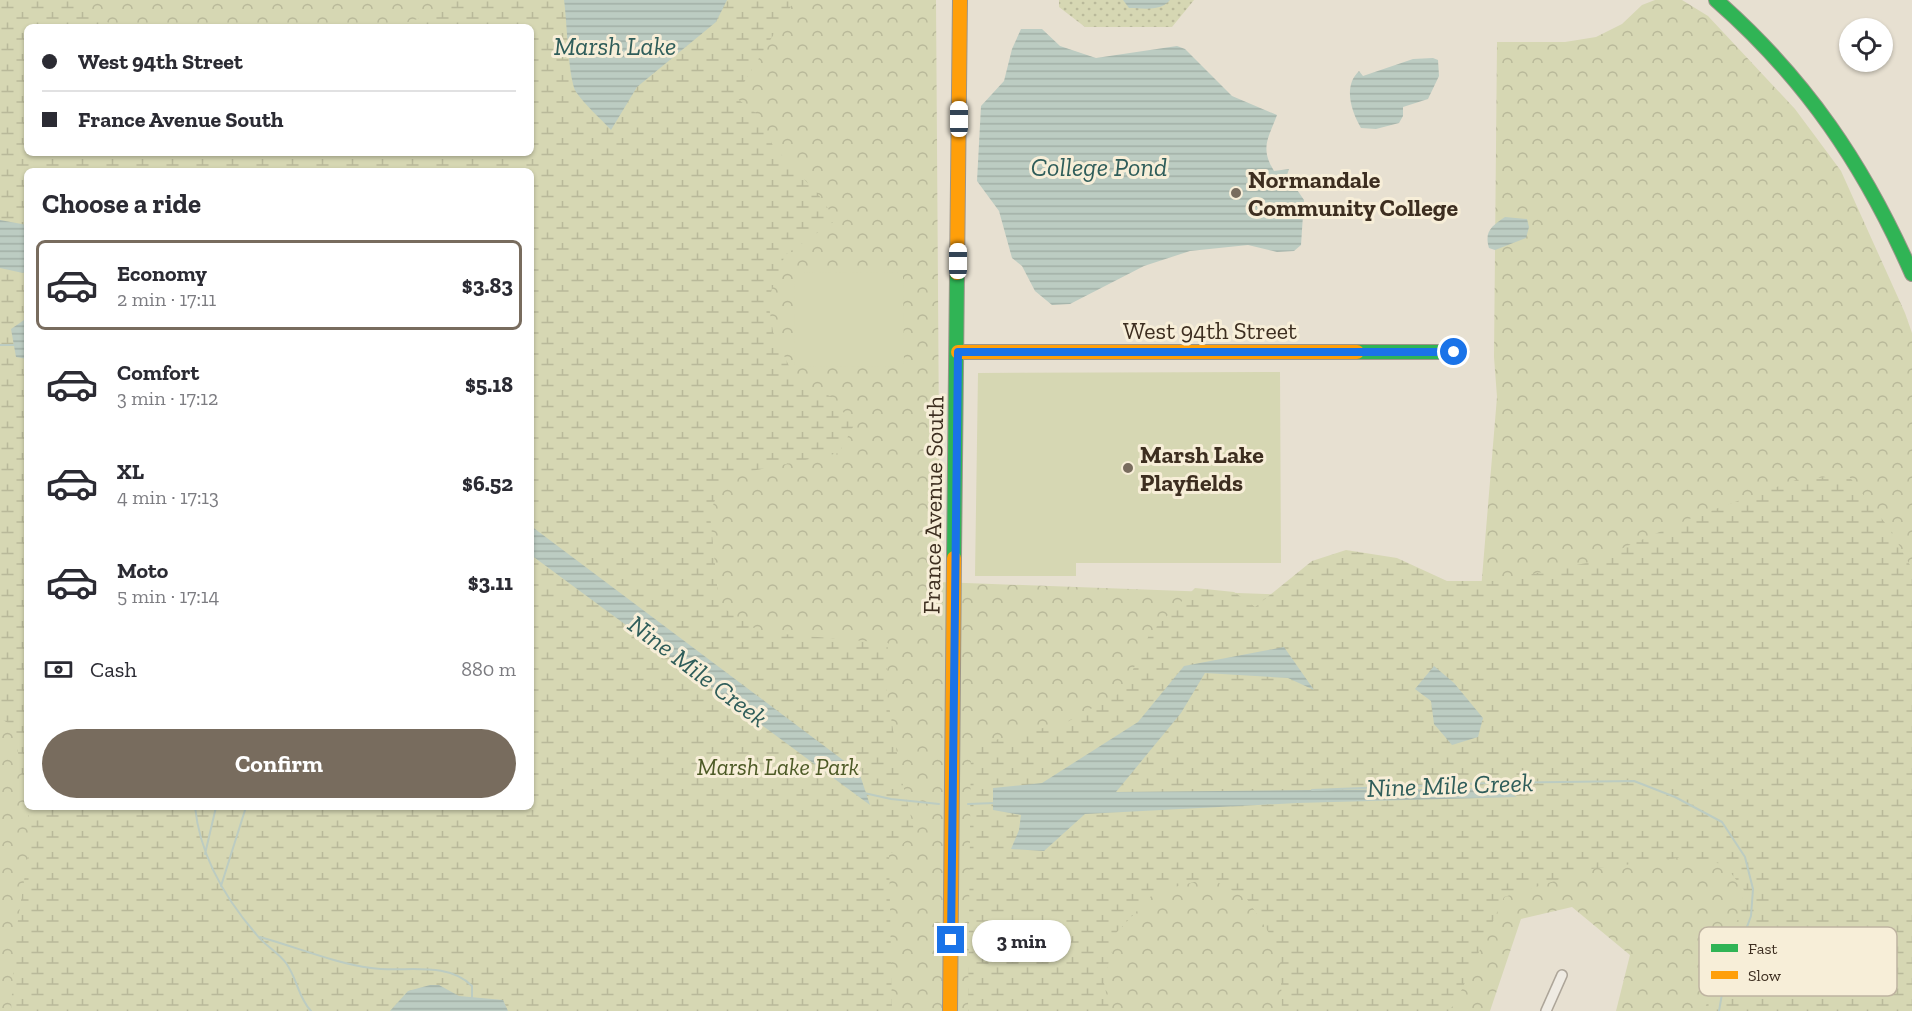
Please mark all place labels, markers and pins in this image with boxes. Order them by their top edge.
place label: Normandale Community College [1248,165,1458,222]
marker: Normandale Community College [1229,186,1243,200]
place label: Marsh Lake Playfields [1140,440,1264,497]
marker: Marsh Lake Playfields [1121,461,1135,475]

